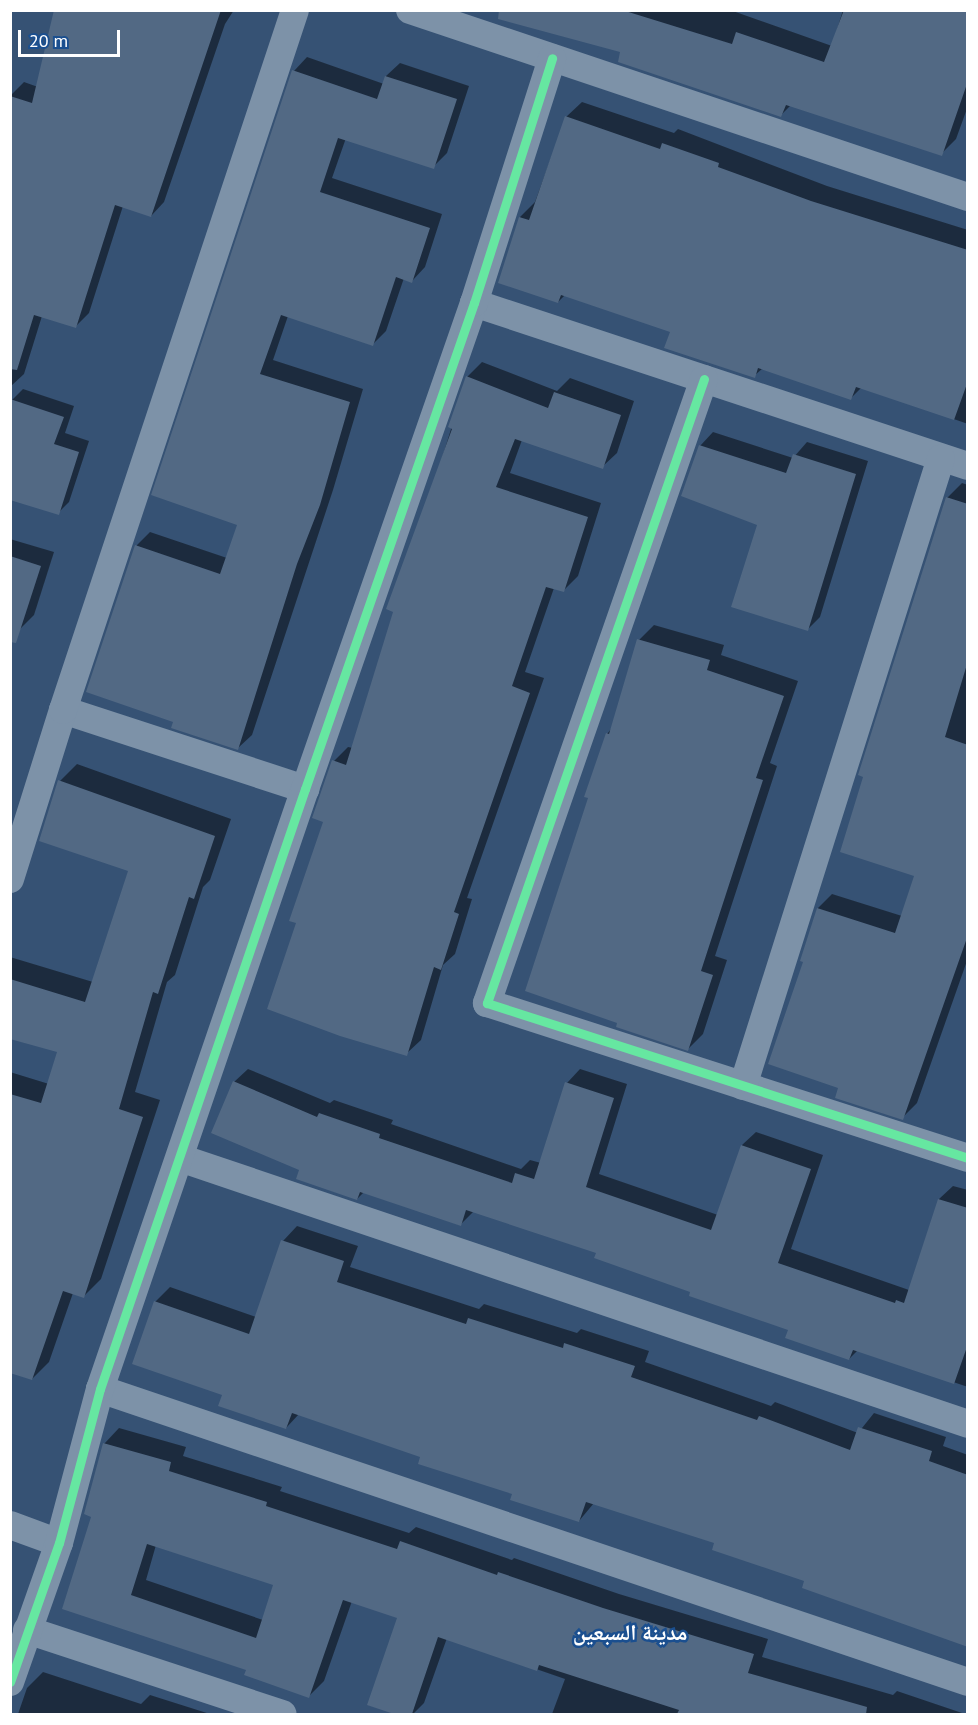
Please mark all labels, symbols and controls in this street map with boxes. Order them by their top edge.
scale bar [21,18,123,56]
text: 20 m [29,29,68,52]
district label: مدينة السبعين [573,1620,687,1646]

